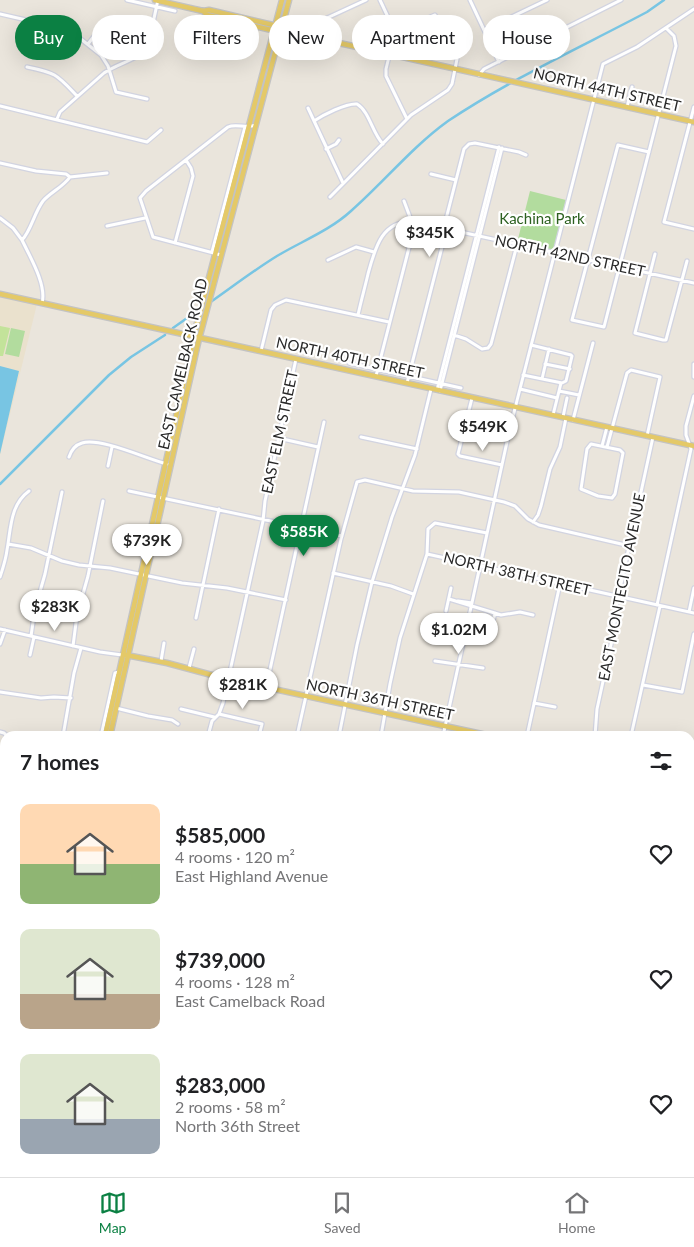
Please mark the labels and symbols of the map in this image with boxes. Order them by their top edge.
street label: NORTH 44TH STREET [532,63,683,115]
park label: Kachina Park [499,209,585,227]
pin: $345K [395,216,465,258]
street label: NORTH 42ND STREET [493,230,647,280]
street label: EAST CAMELBACK ROAD [154,276,211,451]
street label: NORTH 40TH STREET [275,333,426,382]
street label: EAST ELM STREET [257,368,301,495]
pin: $549K [448,410,518,452]
street label: EAST MONTECITO AVENUE [594,491,648,682]
pin: $585K [269,514,339,557]
pin: $739K [112,524,182,566]
street label: NORTH 38TH STREET [442,547,593,599]
pin: $283K [20,590,90,632]
pin: $1.02M [418,612,500,655]
pin: $281K [208,668,278,710]
street label: NORTH 36TH STREET [305,675,456,724]

